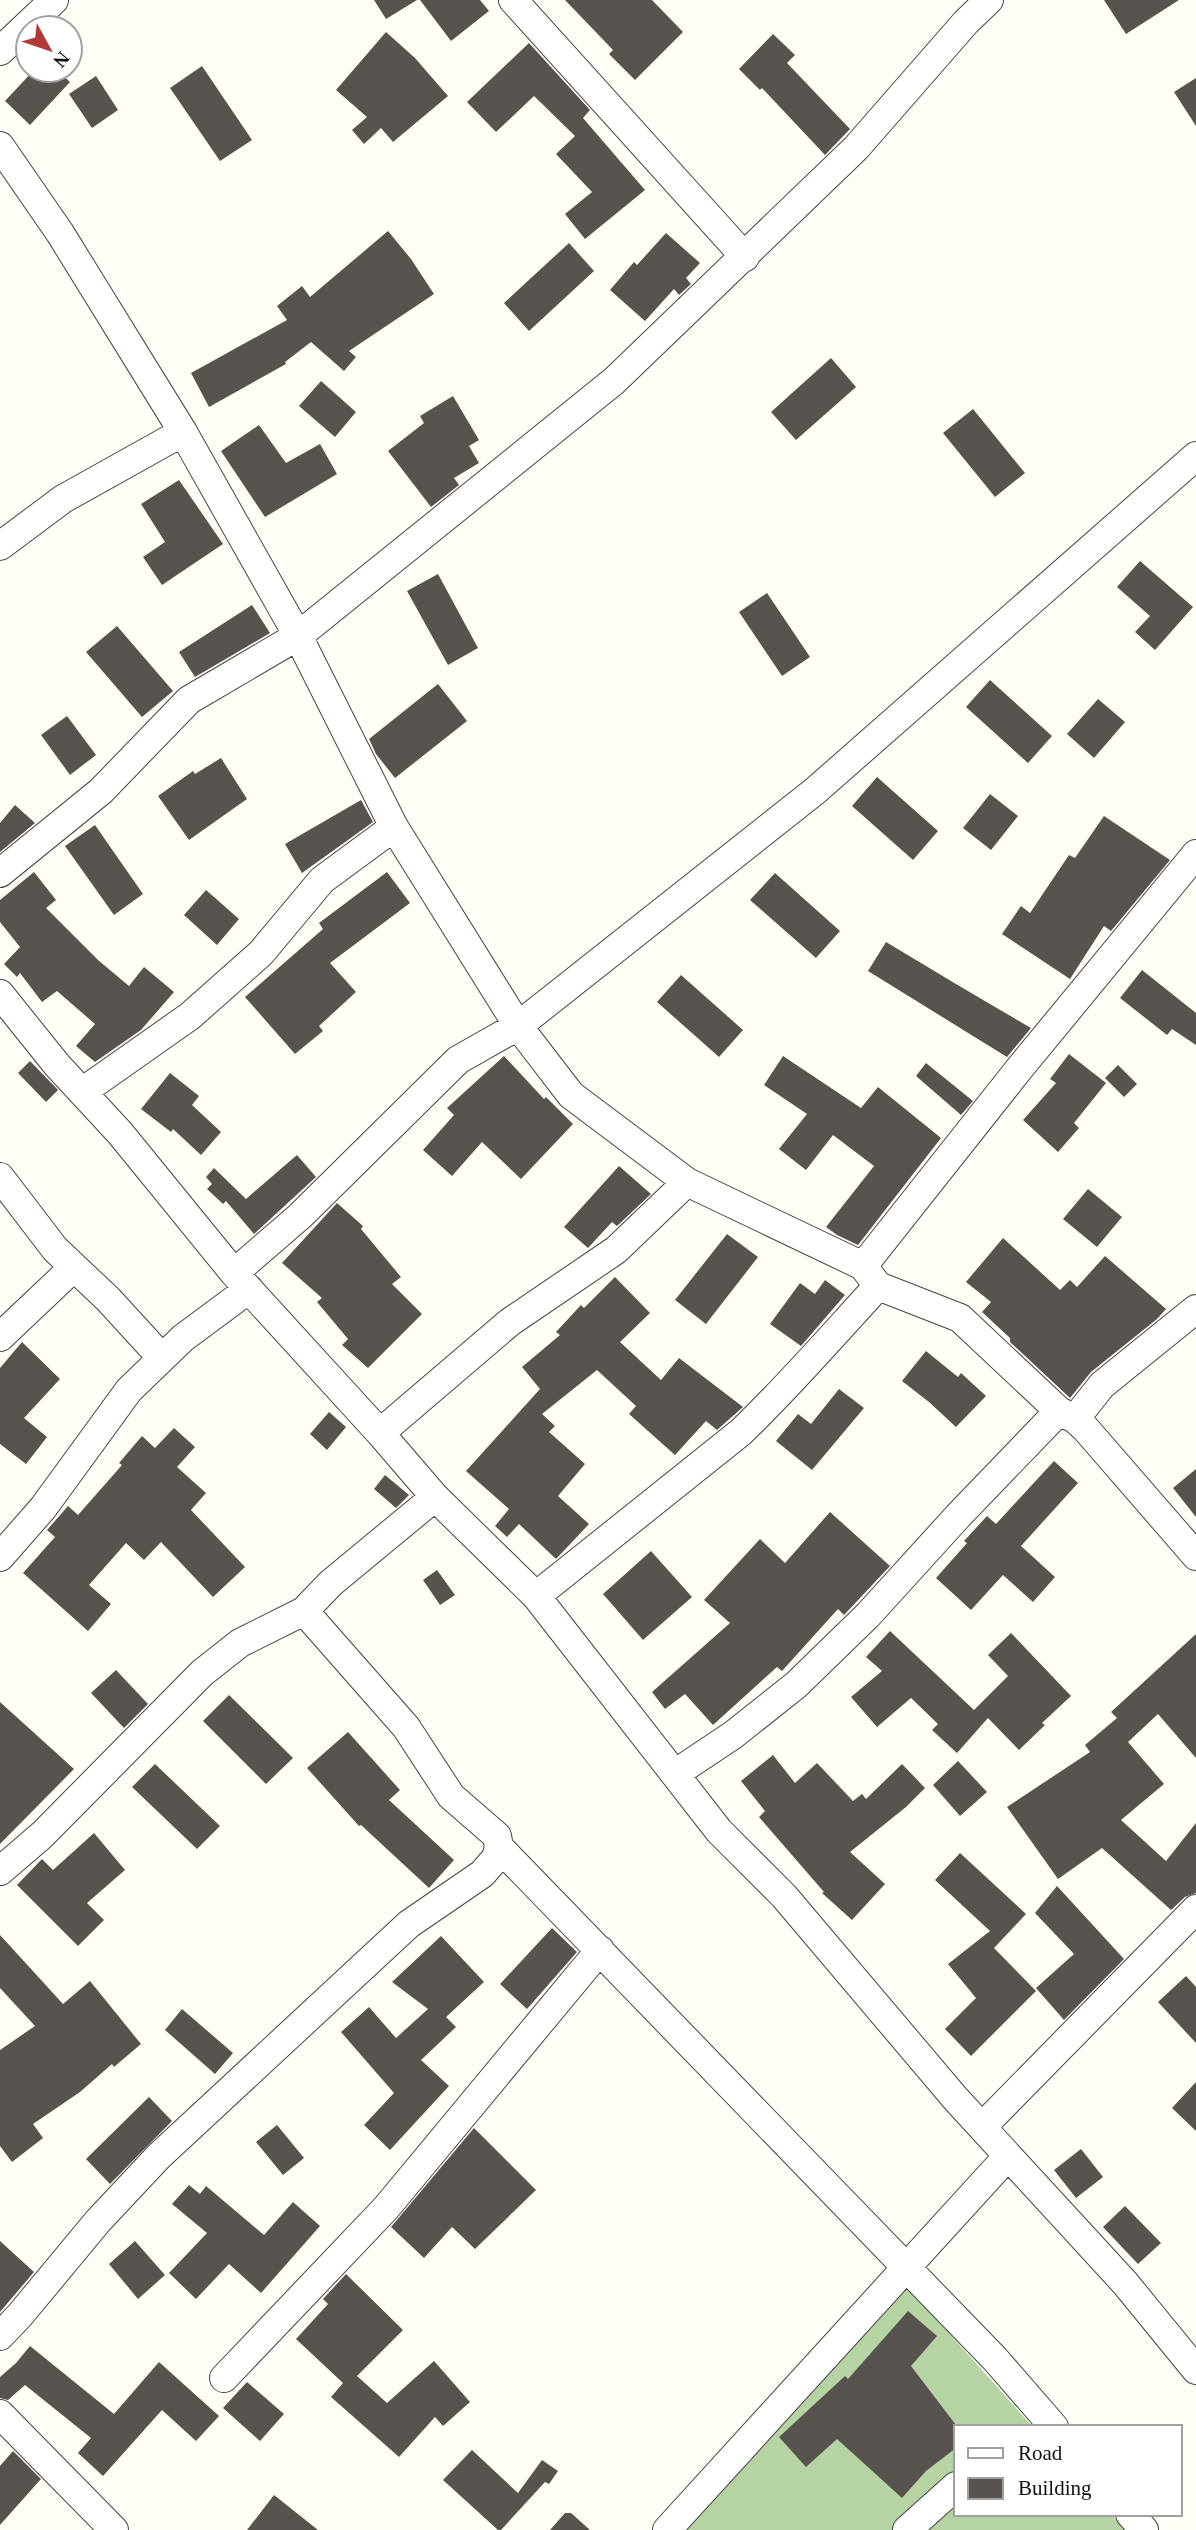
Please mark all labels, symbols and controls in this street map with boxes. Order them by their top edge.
north arrow [14,14,84,84]
text: N [49,48,74,72]
legend [954,2425,1182,2516]
text: Road [1018,2441,1063,2465]
text: Building [1018,2476,1092,2500]

